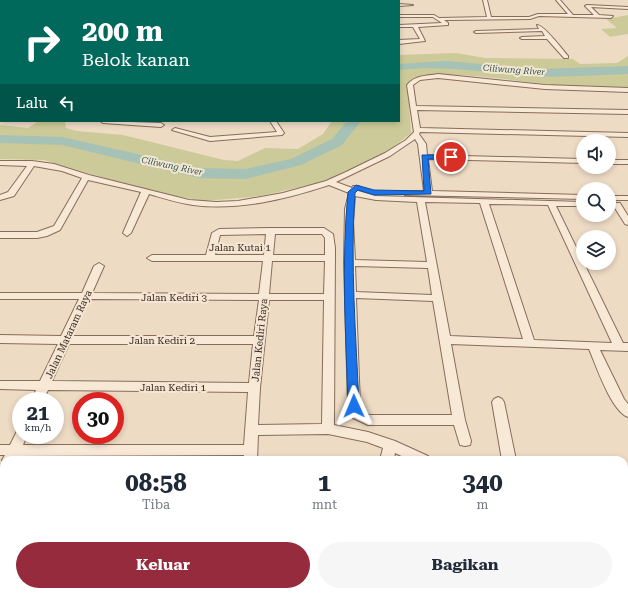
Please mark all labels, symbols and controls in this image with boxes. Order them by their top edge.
text: 200 m [82,15,163,48]
icon: right [16,16,68,68]
text: Belok kanan [82,49,190,70]
water label: Ciliwung River [483,63,546,77]
icon: left [56,92,78,114]
text: Lalu [16,94,48,112]
map controls [576,134,616,270]
button: sound [576,134,616,174]
pin [434,140,468,174]
icon: arrive [440,146,462,168]
water label: Ciliwung River [141,155,204,177]
button: search [576,182,616,222]
button: layers [576,230,616,270]
street label: Jalan Kutai 1 [209,242,271,253]
street label: Jalan Mataram Raya [43,288,94,380]
street label: Jalan Kediri 3 [141,292,207,303]
street label: Jalan Kediri Raya [250,297,269,382]
street label: Jalan Kediri 2 [129,335,195,346]
street label: Jalan Kediri 1 [140,382,206,393]
position arrow [333,385,375,427]
speed limit sign: 30 [72,392,124,444]
text: 21 [27,401,49,425]
text: km/h [25,422,51,433]
text: 08:58 [125,469,187,497]
text: 1 [318,469,331,497]
text: 340 [462,469,503,497]
text: Tiba [142,497,170,512]
text: mnt [312,497,337,512]
text: m [477,497,488,512]
button: Keluar [16,542,310,588]
button: Bagikan [318,542,612,588]

